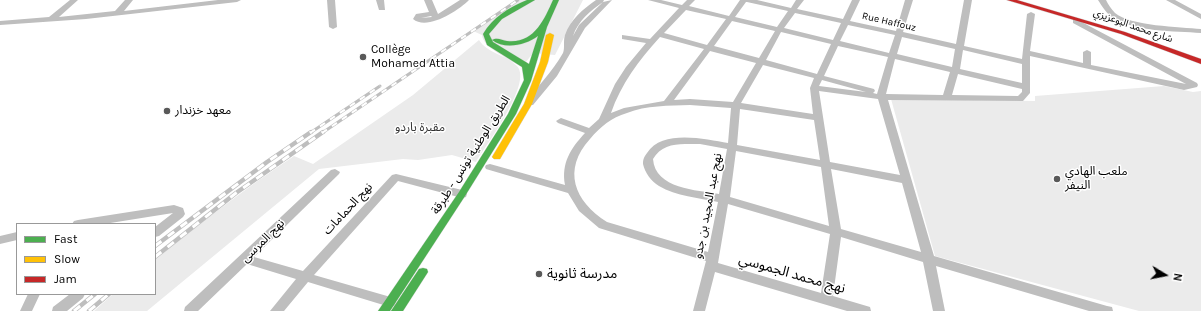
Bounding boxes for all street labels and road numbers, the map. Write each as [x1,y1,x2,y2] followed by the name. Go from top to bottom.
[1092,7,1174,45] street label: شارع محمد البوعزيزي
[861,10,917,34] street label: Rue Haffouz
[428,93,514,217] street label: الطريق الوطنية تونس - طبرقة
[691,152,725,260] street label: نهج عبد المجيد بن جدو
[320,180,376,238] street label: نهج الحمامات
[238,216,288,266] street label: نهج المرسى
[737,251,847,297] street label: نهج محمد الجموسي

